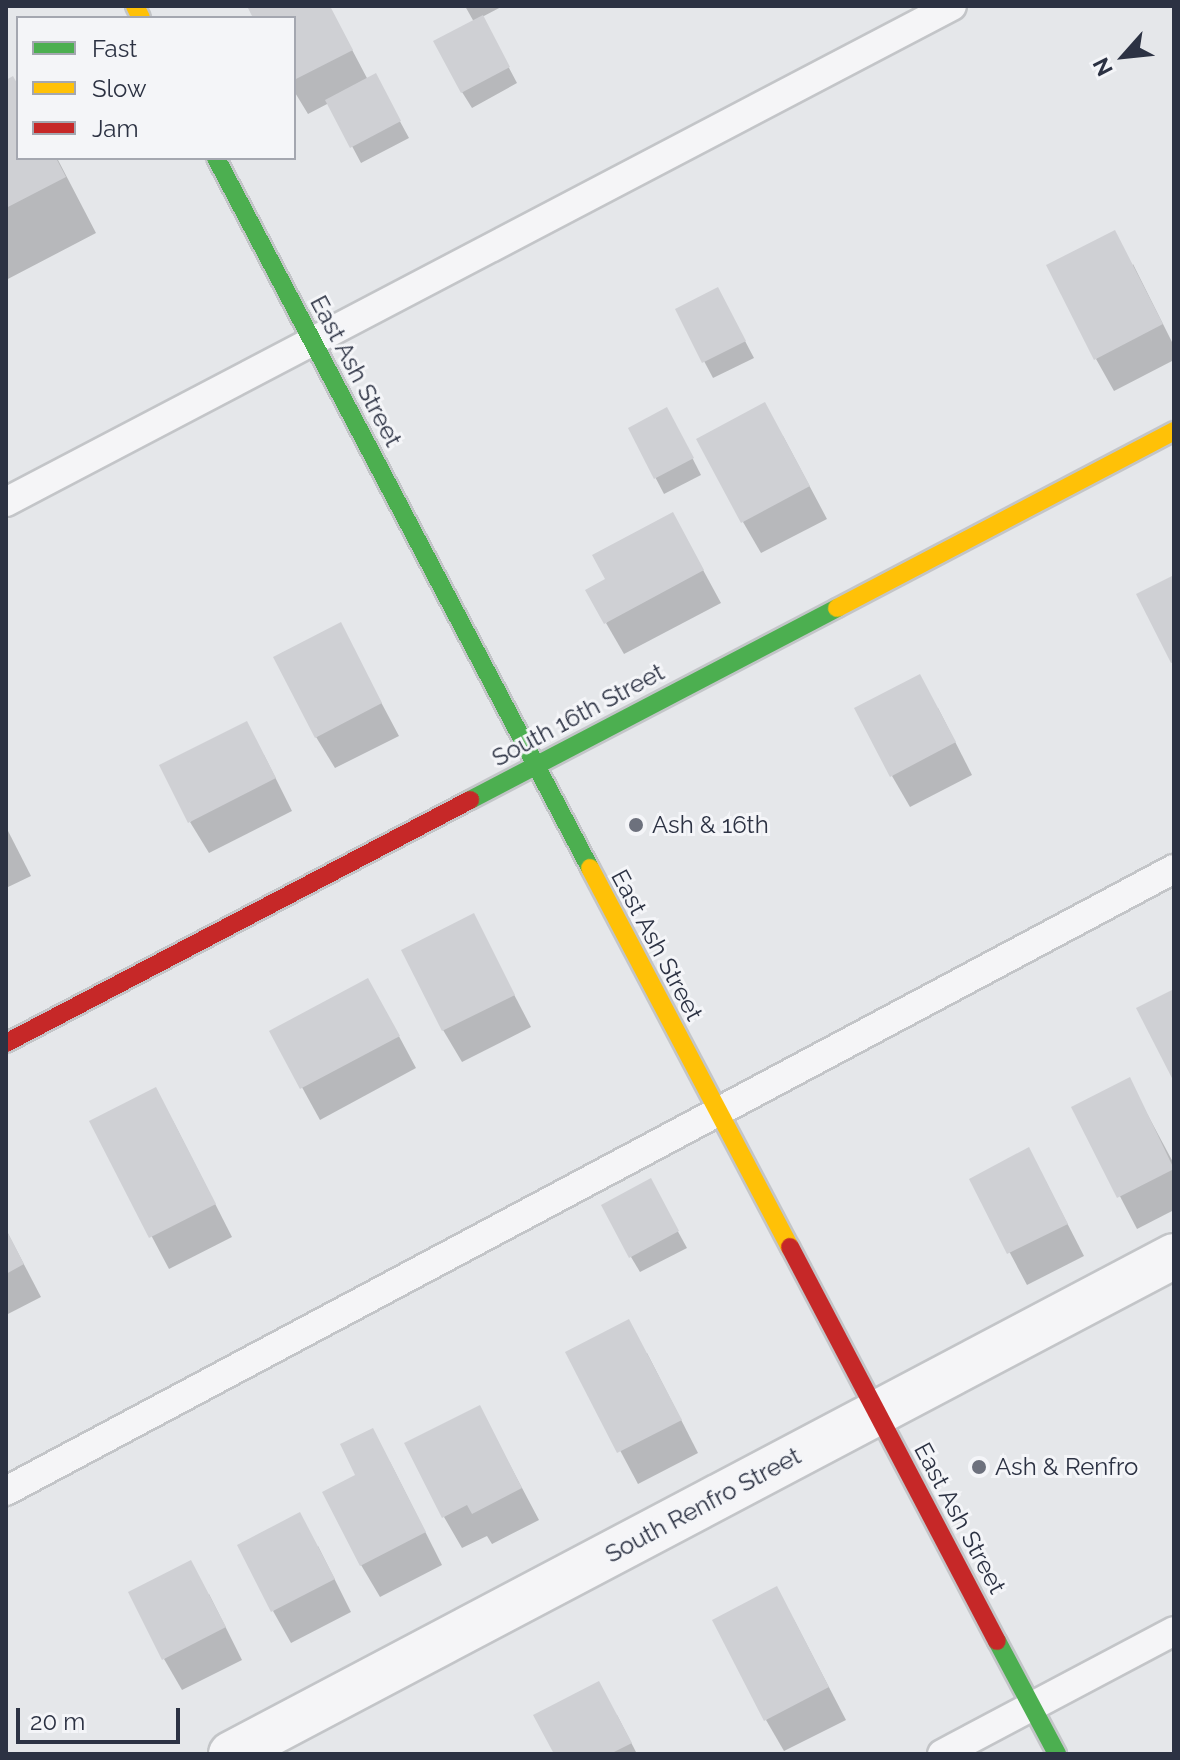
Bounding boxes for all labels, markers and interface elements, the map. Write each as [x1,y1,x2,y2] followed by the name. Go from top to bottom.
[16,16,296,160] legend
[1084,16,1164,96] north arrow
[92,34,137,63] text: Fast
[1087,54,1118,80] text: N
[92,74,146,103] text: Slow
[92,114,138,143] text: Jam
[304,290,408,452] street label: East Ash Street
[487,658,669,772] street label: South 16th Street
[652,811,769,839] place label: Ash & 16th
[627,816,645,834] marker: Ash & 16th
[605,864,709,1026] street label: East Ash Street
[908,1437,1012,1599] street label: East Ash Street
[600,1441,806,1569] street label: South Renfro Street
[995,1453,1138,1481] place label: Ash & Renfro
[970,1458,988,1476] marker: Ash & Renfro
[20,1692,184,1742] scale bar
[30,1707,85,1736] text: 20 m

